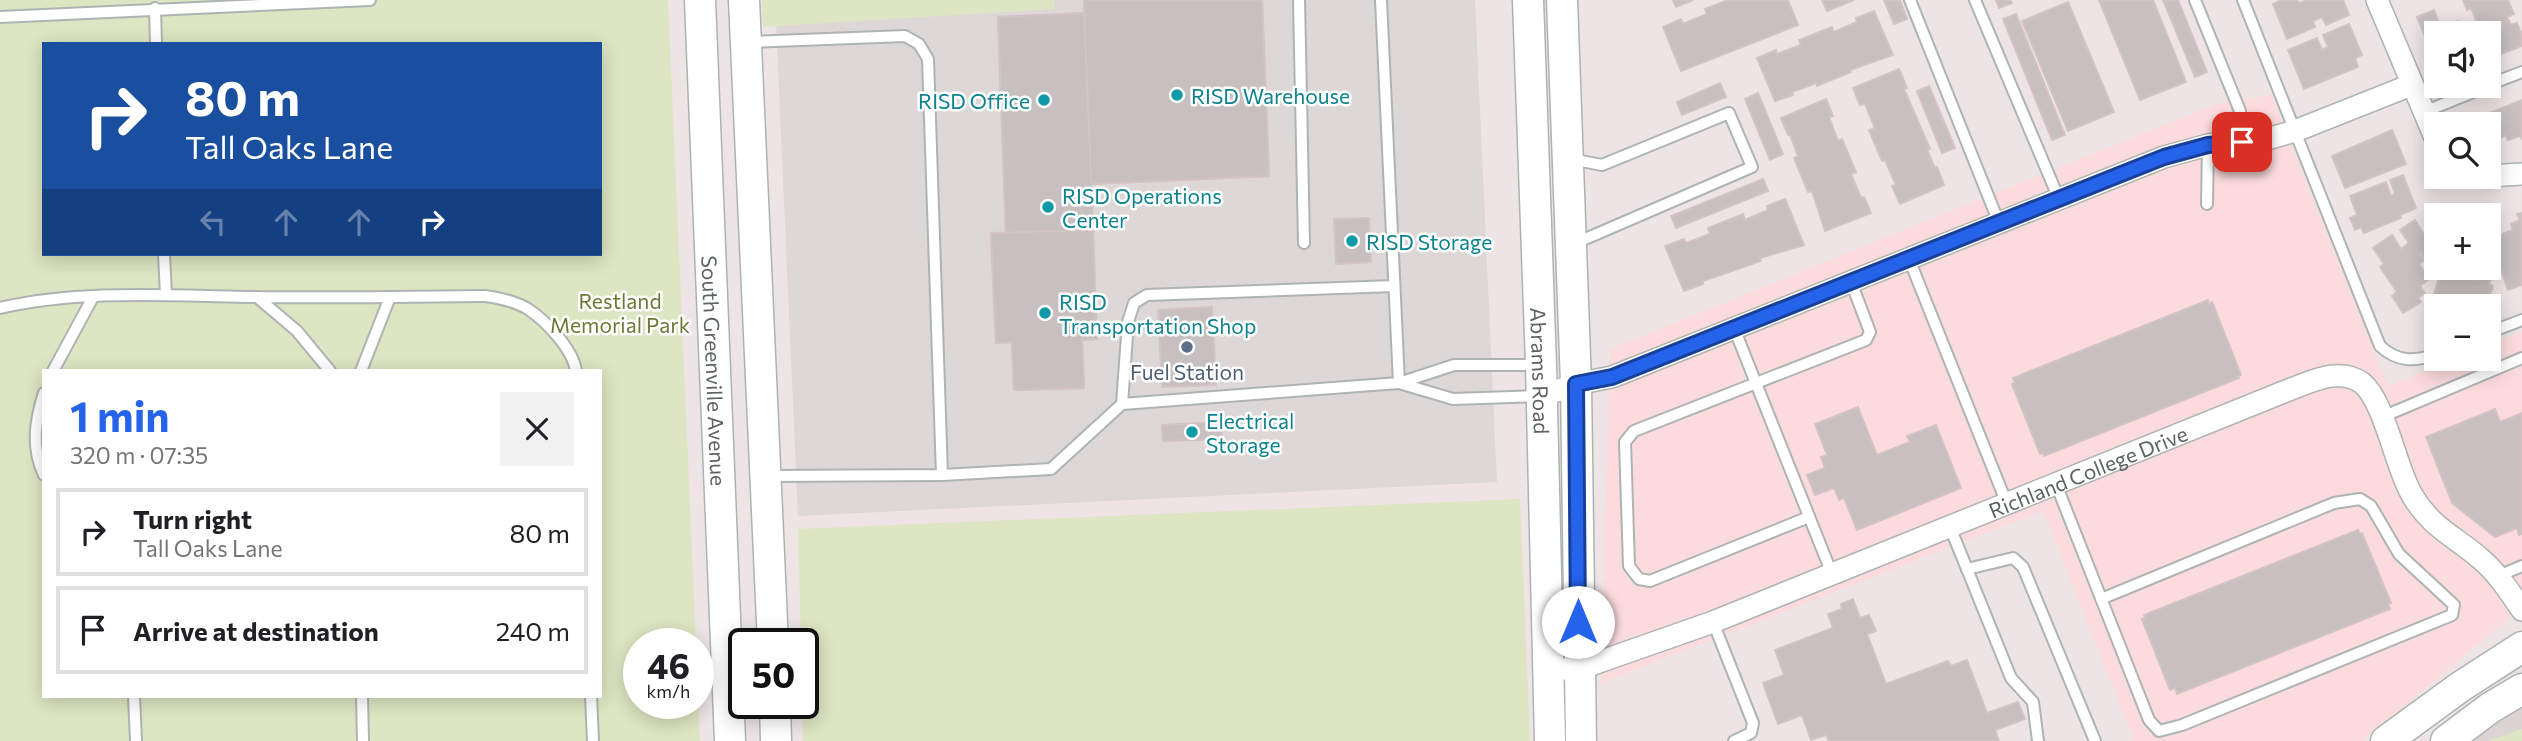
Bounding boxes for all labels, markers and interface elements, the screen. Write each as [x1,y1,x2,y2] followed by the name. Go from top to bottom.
[2424,21,2501,371] map controls
[2424,21,2501,98] button: sound
[185,66,300,126] text: 80 m
[70,70,161,161] icon: right
[1191,83,1350,108] place label: RISD Warehouse
[1169,87,1185,103] marker: RISD Warehouse
[918,88,1030,113] place label: RISD Office
[1036,92,1052,108] marker: RISD Office
[2212,112,2272,172] pin
[2424,112,2501,189] button: search
[2223,123,2261,161] icon: arrive
[185,126,393,166] text: Tall Oaks Lane
[1062,183,1222,232] place label: RISD Operations Center
[1040,199,1056,215] marker: RISD Operations Center
[194,203,232,241] icon: left
[267,203,305,241] icon: ahead
[340,203,378,241] icon: ahead
[413,203,451,241] icon: right
[2424,203,2501,280] button: +
[1366,229,1492,254] place label: RISD Storage
[1344,233,1360,249] marker: RISD Storage
[698,255,732,486] street label: South Greenville Avenue
[550,288,690,337] park label: Restland Memorial Park
[1059,289,1256,338] place label: RISD Transportation Shop
[2424,294,2501,371] button: −
[1037,305,1053,321] marker: RISD Transportation Shop
[1526,307,1555,435] street label: Abrams Road
[1179,339,1195,355] marker: Fuel Station
[1130,359,1244,384] place label: Fuel Station
[70,389,170,441] text: 1 min
[500,392,574,466] button: close
[1206,408,1294,457] place label: Electrical Storage
[1985,420,2191,522] street label: Richland College Drive
[1184,424,1200,440] marker: Electrical Storage
[70,441,208,469] text: 320 m · 07:35
[133,503,252,534] text: Turn right
[74,513,112,551] icon: right
[510,517,570,548] text: 80 m
[133,534,283,562] text: Tall Oaks Lane
[1541,585,1615,659] position arrow
[74,611,112,649] icon: arrive
[133,615,379,646] text: Arrive at destination
[496,615,570,646] text: 240 m
[728,628,819,719] speed limit sign: 50
[647,643,690,686] text: 46
[647,680,690,702] text: km/h

